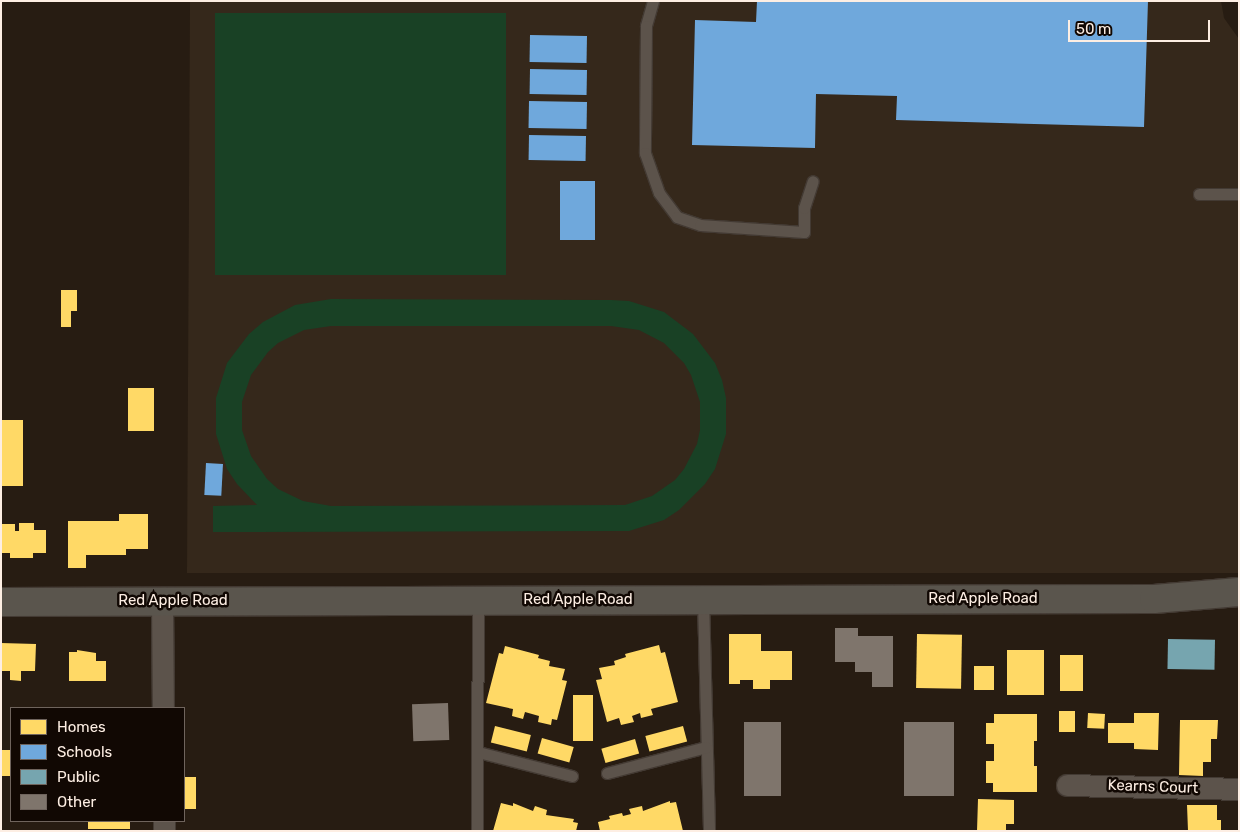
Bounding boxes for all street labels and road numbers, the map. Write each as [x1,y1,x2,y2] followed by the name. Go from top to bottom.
[928,590,1038,608] street label: Red Apple Road
[523,591,633,609] street label: Red Apple Road
[118,592,228,610] street label: Red Apple Road
[1107,776,1199,798] street label: Kearns Court

